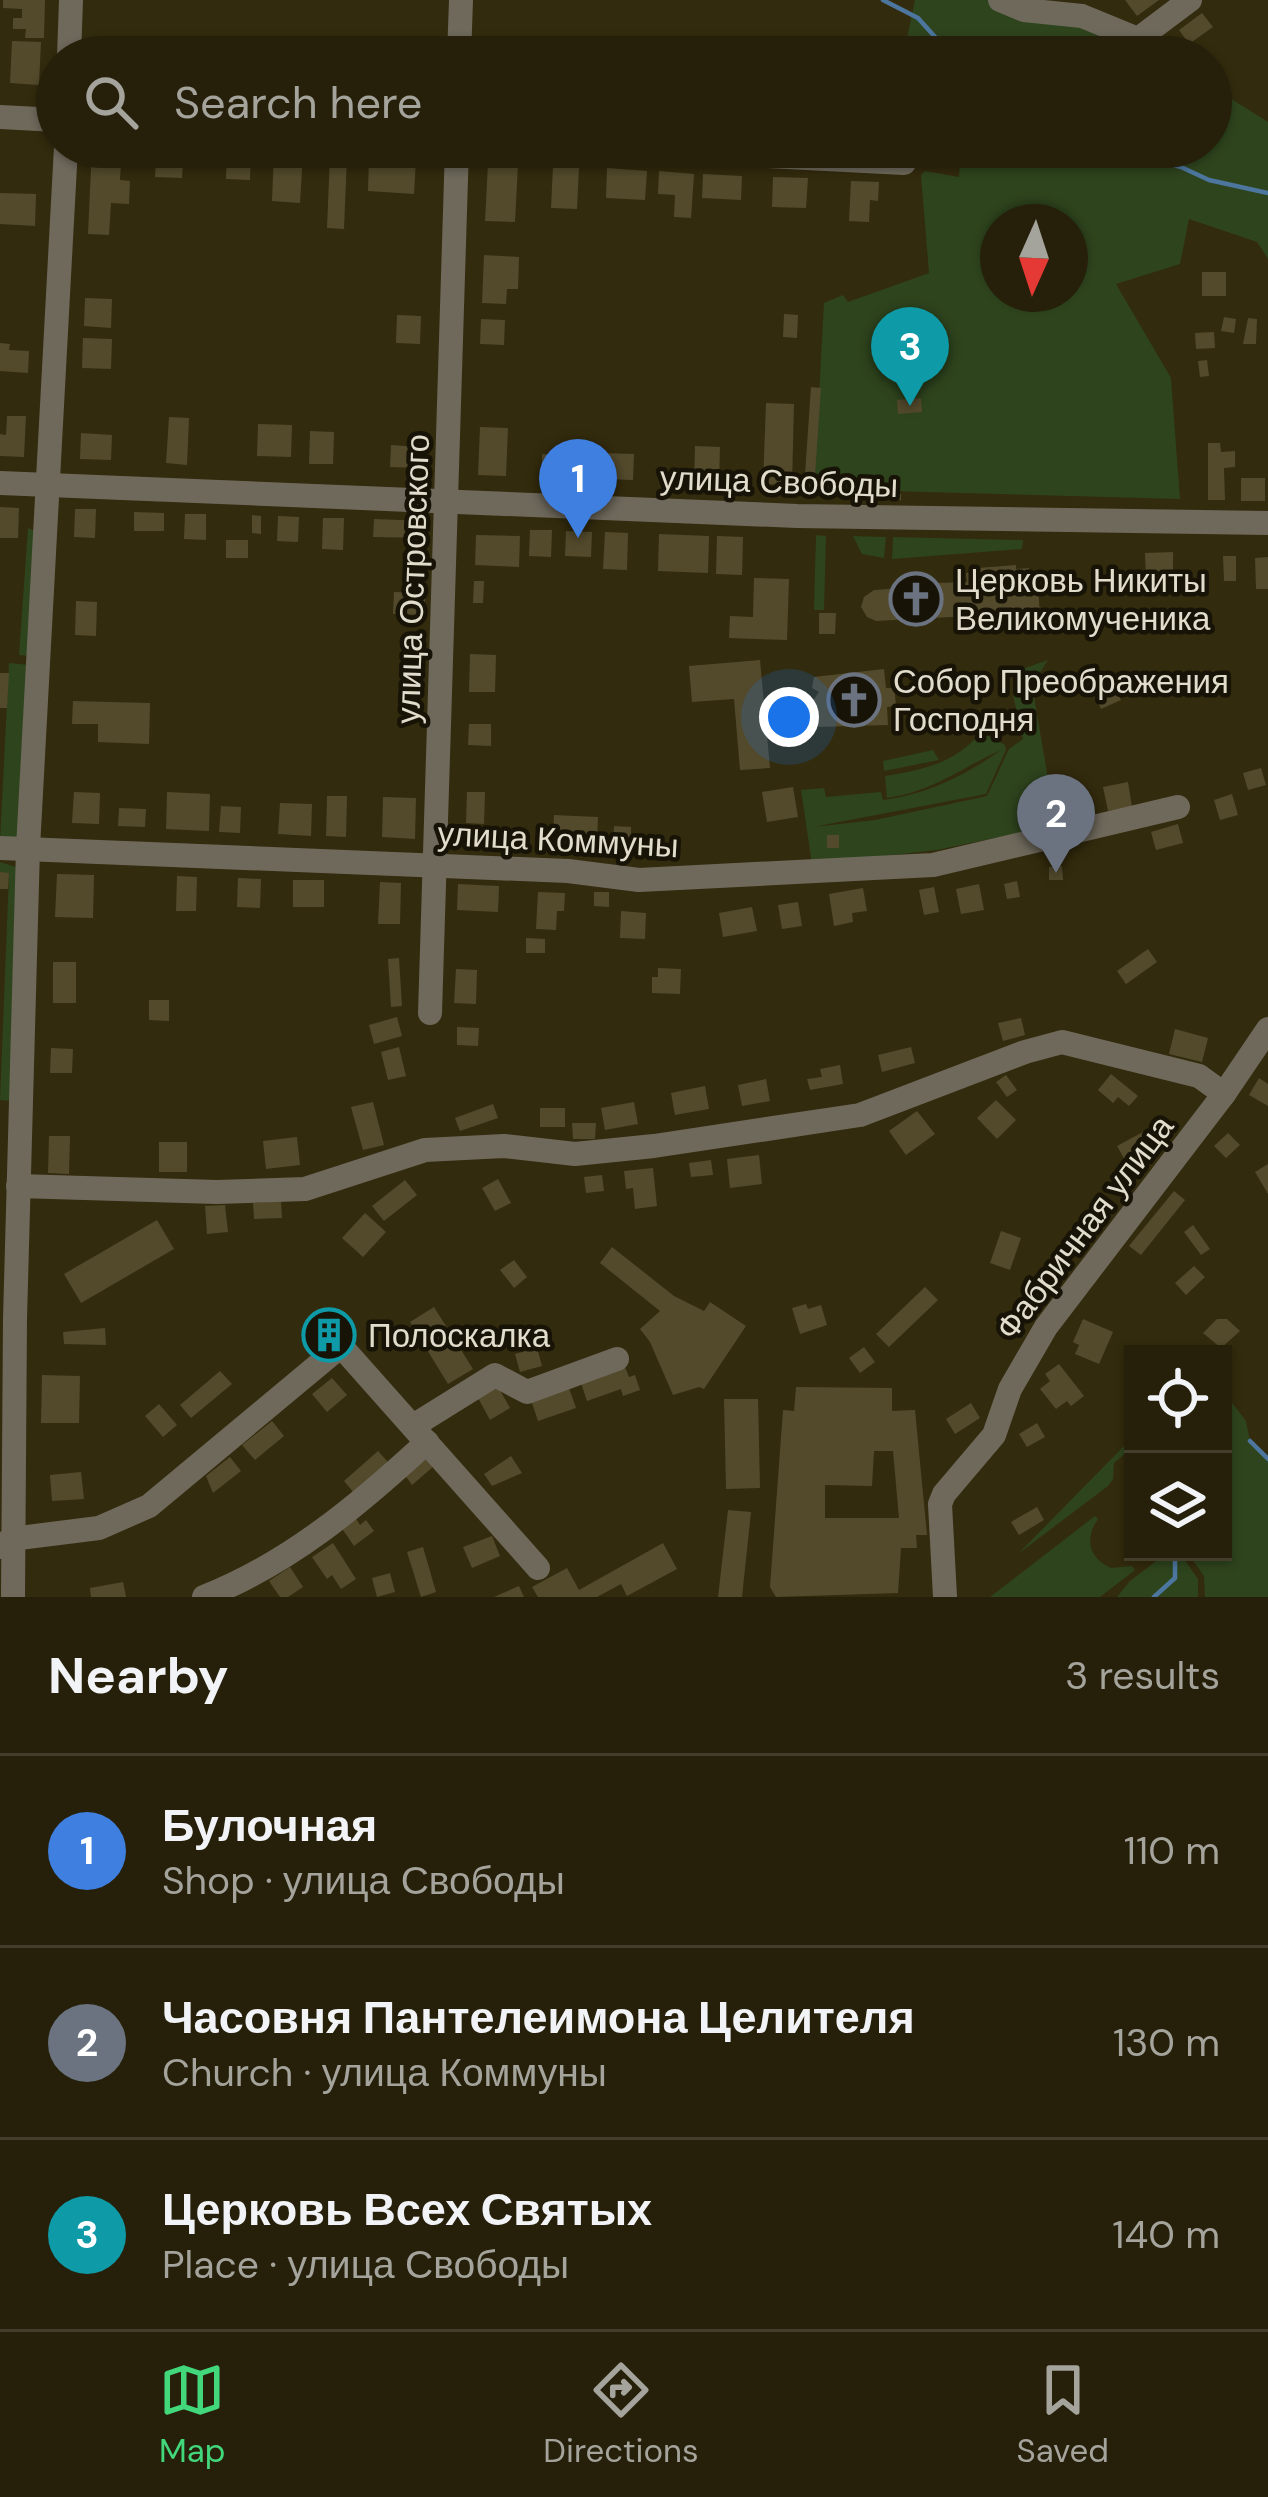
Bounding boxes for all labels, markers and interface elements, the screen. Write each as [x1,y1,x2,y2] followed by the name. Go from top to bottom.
[36,36,1232,168] search box
[78,69,144,135] icon: search
[174,73,422,132] text: Search here
[980,204,1088,312] north arrow
[871,307,949,406] pin: 3
[386,433,439,725] street label: улица Островского
[539,439,617,538] pin: 1
[659,456,899,507] street label: улица Свободы
[955,559,1211,640] place label: Церковь Никиты Великомученика
[888,571,944,627] church icon: Церковь Никиты Великомученика
[893,660,1229,741] place label: Собор Преображения Господня
[826,672,882,728] church icon: Собор Преображения Господня
[759,687,819,747] your location
[1017,774,1095,873] pin: 2
[436,812,680,867] street label: улица Коммуны
[986,1106,1183,1348] street label: Фабричная улица
[301,1307,357,1363] building icon: Полоскалка
[368,1314,551,1357] place label: Полоскалка
[1124,1345,1232,1561] map controls
[1124,1345,1232,1453] button: locate
[1124,1453,1232,1561] button: layers
[48,1642,229,1709] text: Nearby
[1065,1650,1220,1701] text: 3 results
[162,1796,377,1855] text: Булочная
[80,1825,94,1876] text: 1
[1124,1825,1220,1876] text: 110 m
[162,1855,565,1906] text: Shop · улица Свободы
[162,1988,915,2047] text: Часовня Пантелеимона Целителя
[76,2017,98,2068] text: 2
[1113,2017,1220,2068] text: 130 m
[162,2047,607,2098] text: Church · улица Коммуны
[162,2180,652,2239] text: Церковь Всех Святых
[75,2209,99,2260] text: 3
[1112,2209,1220,2260] text: 140 m
[162,2239,569,2290] text: Place · улица Свободы
[159,2357,225,2472] tab: Map
[543,2357,699,2472] tab: Directions
[1017,2357,1109,2472] tab: Saved

